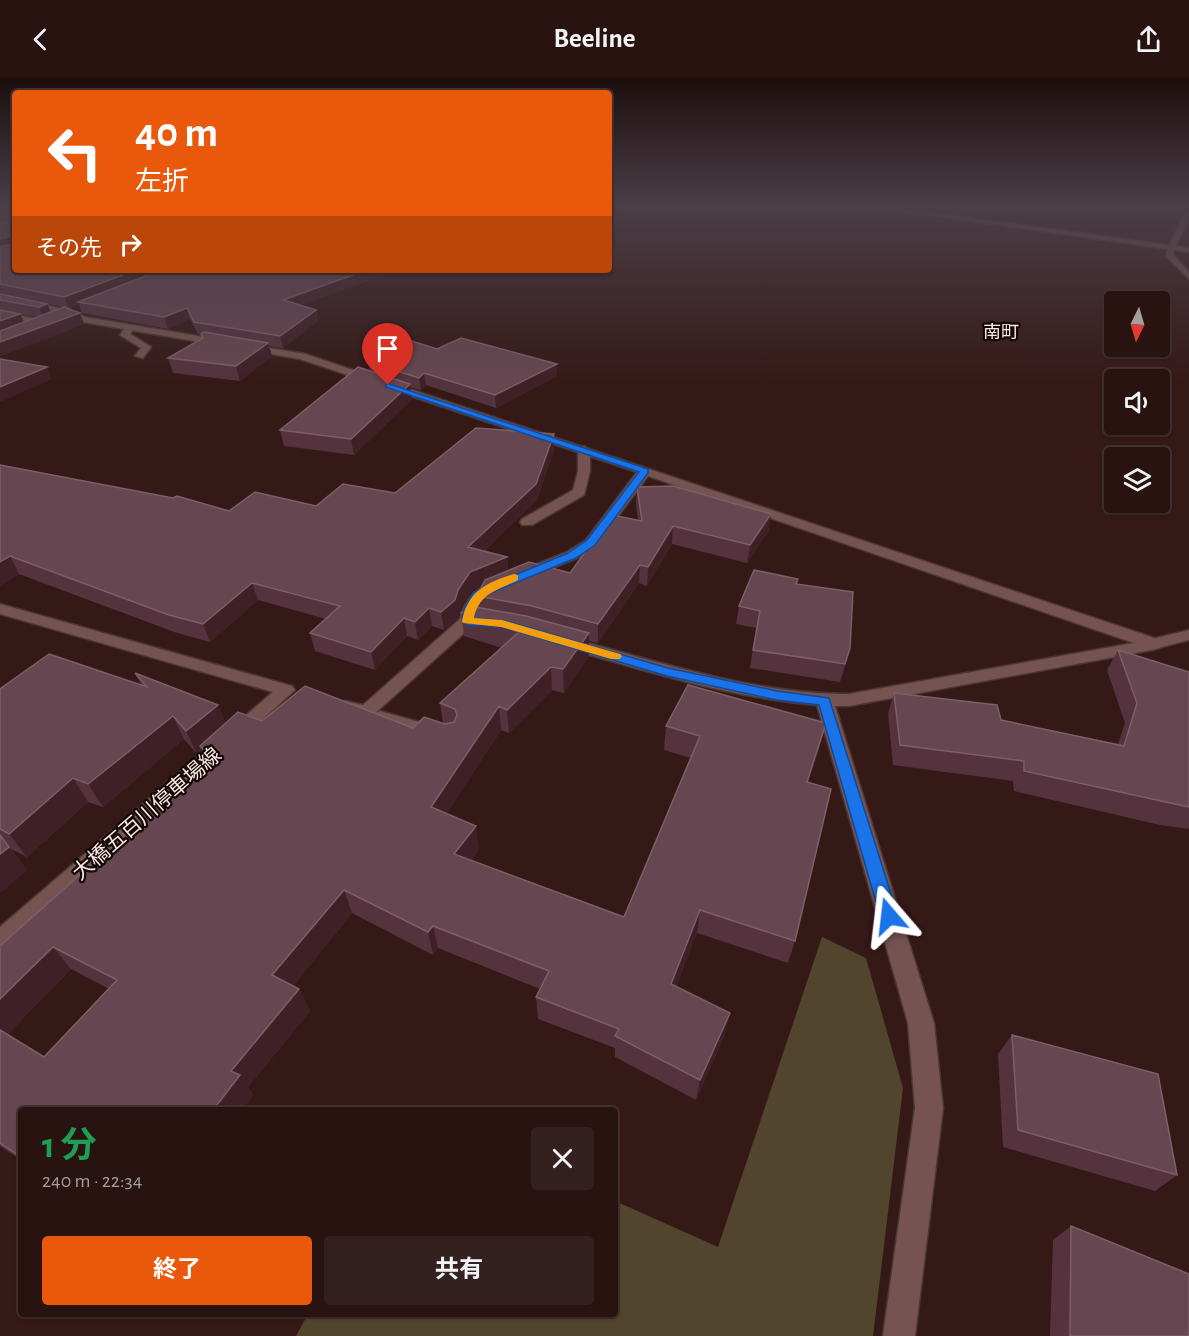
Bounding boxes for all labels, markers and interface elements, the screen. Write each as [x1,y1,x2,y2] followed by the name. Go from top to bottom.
[24,23,57,56] icon: back
[1132,23,1165,56] icon: share
[553,25,636,52] text: Beeline
[135,112,218,154] text: 40 m
[36,114,114,192] icon: left
[135,168,189,195] text: 左折
[114,228,147,261] icon: right
[36,237,102,259] text: その先
[1104,291,1170,357] north arrow
[1104,291,1170,513] map controls
[362,323,413,385] pin
[983,323,1019,342] district label: 南町
[371,332,404,365] icon: arrive
[1104,369,1170,435] button: sound
[1104,447,1170,513] button: layers
[68,743,225,884] street label: 大橋五百川停車場線
[857,884,921,948] position arrow
[531,1127,594,1190] button: close
[42,1128,96,1164] text: 1 分
[42,1171,142,1191] text: 240 m · 22:34
[42,1236,312,1305] button: 終了
[324,1236,594,1305] button: 共有

